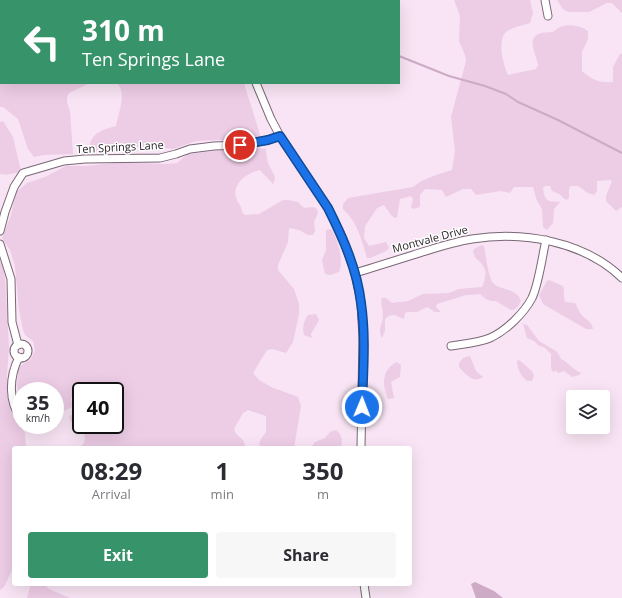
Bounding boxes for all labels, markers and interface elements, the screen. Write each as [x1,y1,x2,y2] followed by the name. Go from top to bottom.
[82,11,165,49] text: 310 m
[16,16,68,68] icon: left
[82,47,225,71] text: Ten Springs Lane
[223,128,257,162] pin
[229,134,251,156] icon: arrive
[76,137,164,156] street label: Ten Springs Lane
[390,221,469,256] street label: Montvale Drive
[72,382,124,434] speed limit sign: 40
[341,386,383,428] position arrow
[27,389,49,416] text: 35
[566,390,610,434] map controls
[566,390,610,434] button: layers
[26,411,50,425] text: km/h
[80,454,142,487] text: 08:29
[215,454,229,487] text: 1
[302,454,344,487] text: 350
[92,485,131,503] text: Arrival
[211,485,234,503] text: min
[317,485,329,503] text: m
[28,532,208,578] button: Exit
[216,532,396,578] button: Share

